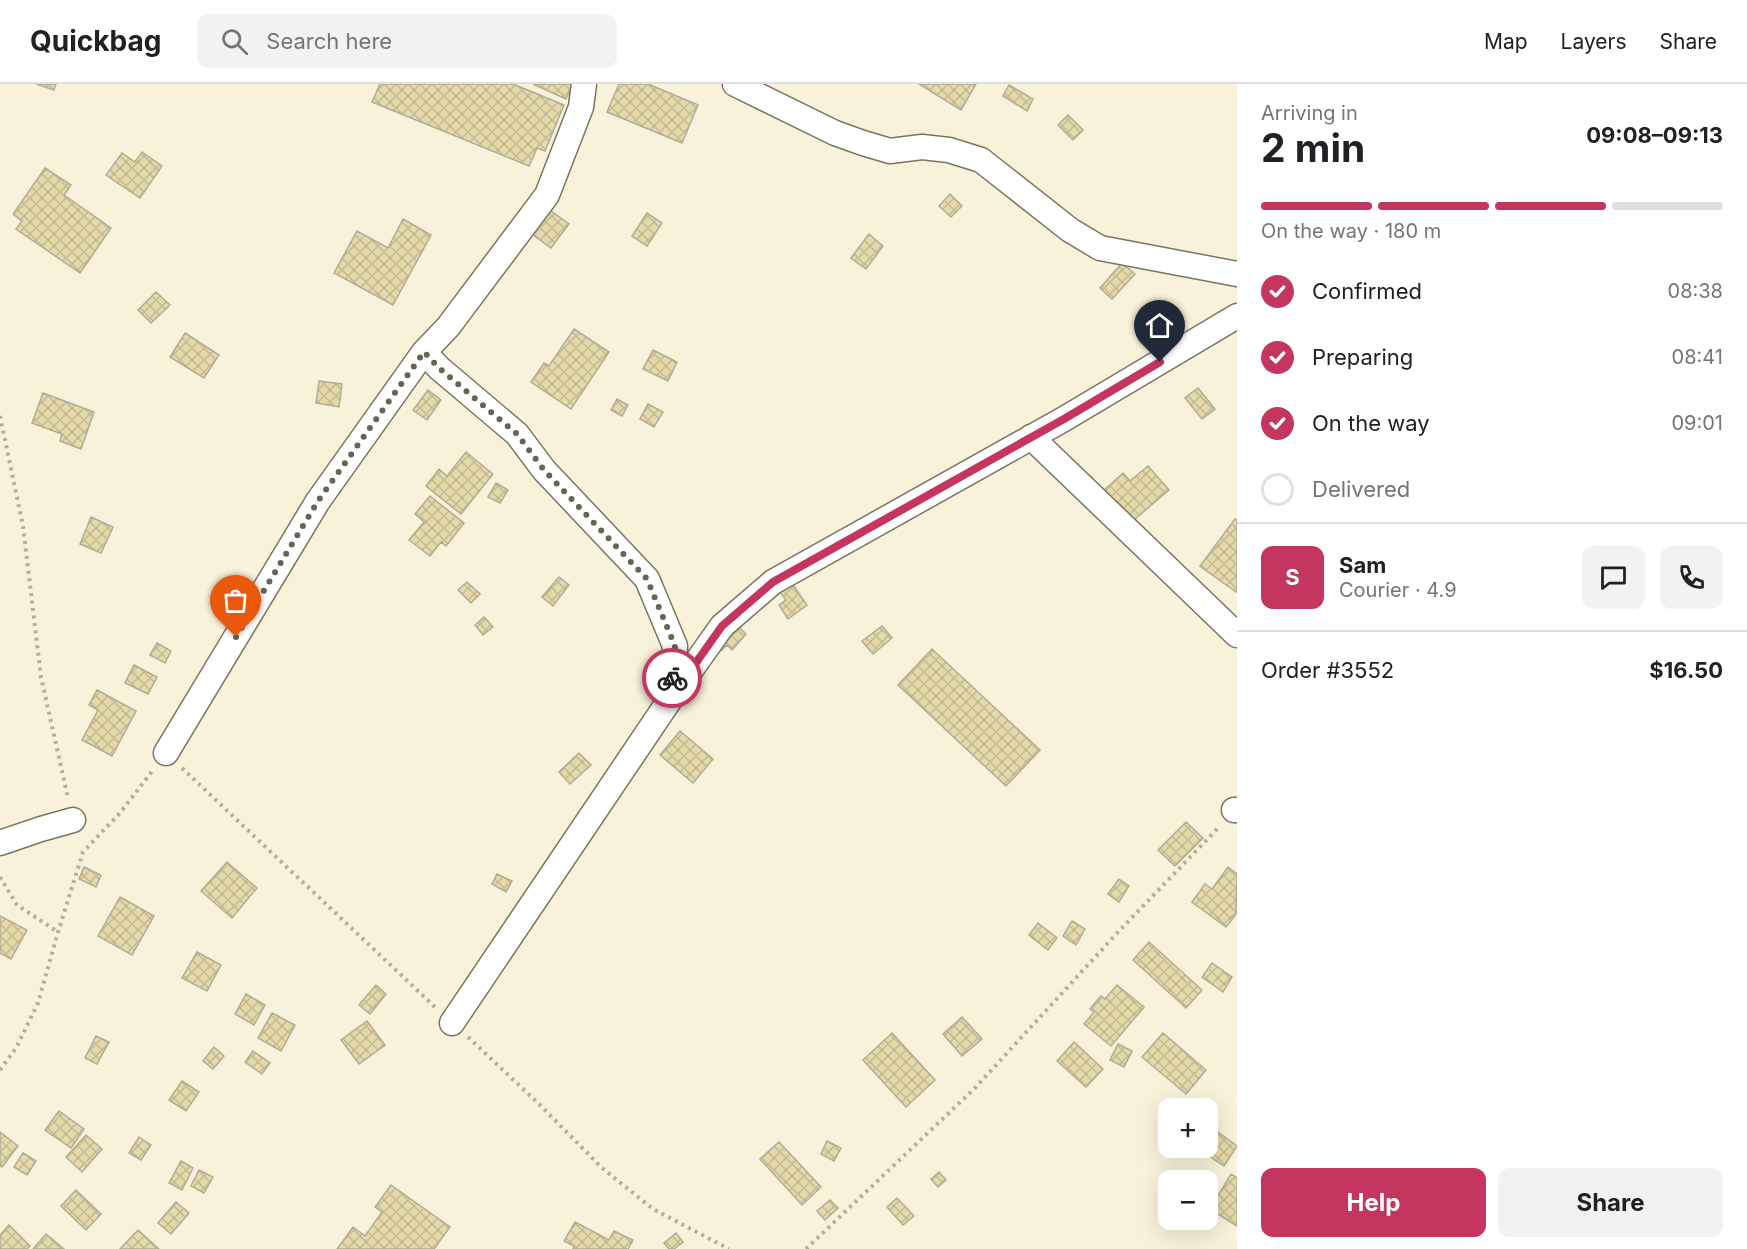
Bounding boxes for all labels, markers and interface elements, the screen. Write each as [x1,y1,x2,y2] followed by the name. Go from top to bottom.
[197,14,617,68] search box
[30,24,161,58] text: Quickbag
[218,25,251,58] icon: search
[266,28,392,54] text: Search here
[1484,29,1528,54] text: Map
[1561,29,1627,54] text: Layers
[1660,29,1717,54] text: Share
[1261,101,1358,125] text: Arriving in
[1586,122,1723,148] text: 09:08–09:13
[1261,124,1365,171] text: 2 min
[1261,219,1441,243] text: On the way · 180 m
[1261,275,1294,308] icon: check
[1312,278,1422,304] text: Confirmed
[1668,279,1723,303] text: 08:38
[1134,300,1185,362] pin
[1143,309,1176,342] icon: home
[1261,341,1294,374] icon: check
[1312,344,1413,370] text: Preparing
[1672,345,1723,369] text: 08:41
[1261,407,1294,440] icon: check
[1312,410,1430,436] text: On the way
[1671,411,1723,435] text: 09:01
[1312,476,1410,502] text: Delivered
[1582,546,1645,609] button: chat
[1660,546,1723,609] button: phone
[1339,552,1386,578] text: Sam
[1285,564,1300,590] text: S
[210,575,261,637] pin
[1339,578,1457,602] text: Courier · 4.9
[219,584,252,617] icon: bag
[642,648,702,708] courier
[1261,657,1394,683] text: Order #3552
[1649,657,1723,683] text: $16.50
[656,662,689,695] icon: bike
[1158,1098,1218,1230] map controls
[1158,1098,1218,1158] button: +
[1261,1168,1486,1237] button: Help
[1498,1168,1723,1237] button: Share
[1158,1170,1218,1230] button: −

